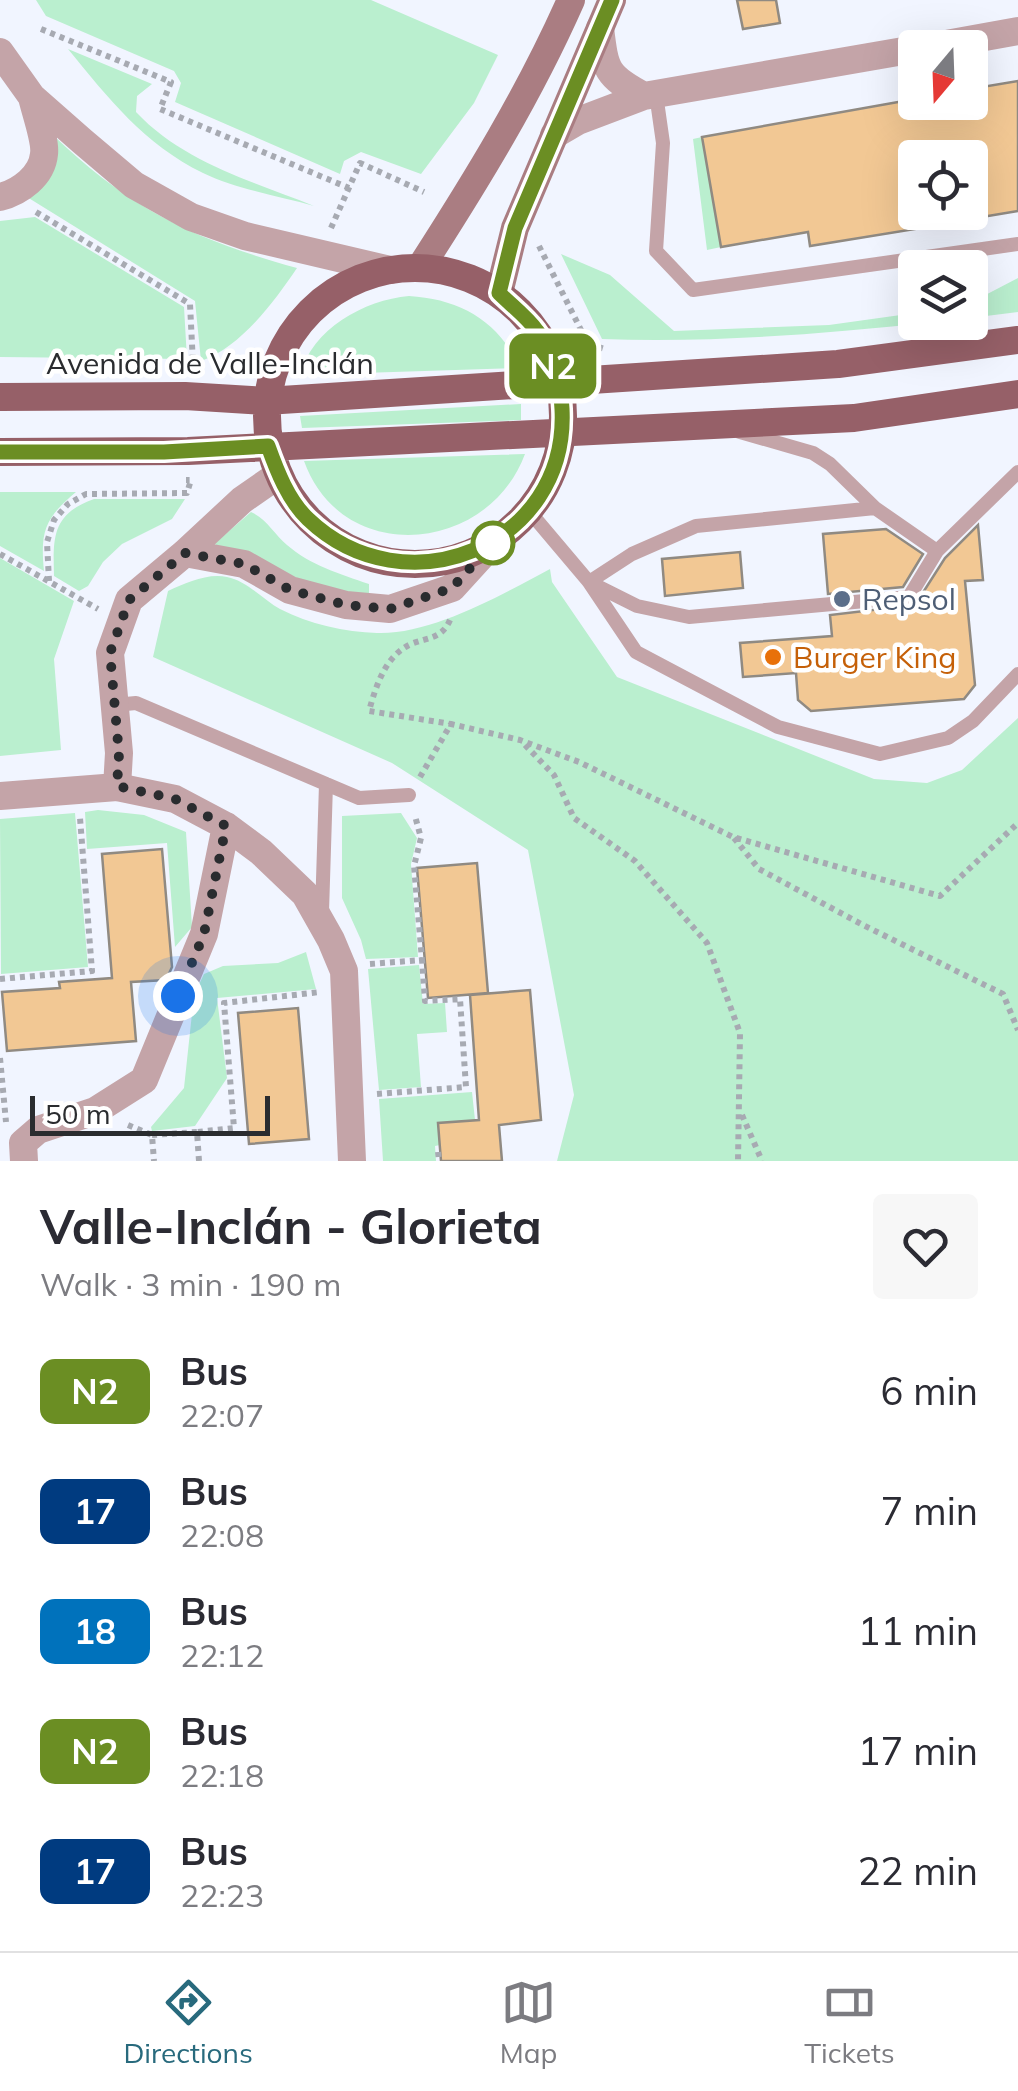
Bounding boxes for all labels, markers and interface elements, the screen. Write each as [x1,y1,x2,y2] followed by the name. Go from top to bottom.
[898,30,988,120] north arrow
[898,30,988,340] map controls
[898,140,988,230] button: locate
[898,250,988,340] button: layers
[508,334,598,398] line badge: N2
[46,344,374,382] street label: Avenida de Valle-Inclán
[529,344,577,388] text: N2
[472,522,514,564] unlabelled marker
[862,580,956,618] place label: Repsol
[831,588,853,610] marker: Repsol
[793,638,956,676] place label: Burger King
[762,646,784,668] marker: Burger King
[153,971,203,1021] your location
[30,1091,270,1136] scale bar
[45,1096,111,1131] text: 50 m
[873,1194,978,1299] button: heart
[40,1196,542,1256] text: Valle-Inclán - Glorieta
[40,1264,341,1304] text: Walk · 3 min · 190 m
[180,1347,248,1395] text: Bus
[881,1367,978,1415] text: 6 min
[71,1369,119,1413] text: N2
[180,1395,264,1435] text: 22:07
[180,1467,248,1515] text: Bus
[881,1487,978,1535] text: 7 min
[74,1489,116,1533] text: 17
[180,1515,264,1555] text: 22:08
[180,1587,248,1635] text: Bus
[858,1607,978,1655] text: 11 min
[74,1609,116,1653] text: 18
[180,1635,264,1675] text: 22:12
[180,1707,248,1755] text: Bus
[858,1727,978,1775] text: 17 min
[71,1729,119,1773] text: N2
[180,1755,264,1795] text: 22:18
[180,1827,248,1875] text: Bus
[858,1847,978,1895] text: 22 min
[74,1849,116,1893] text: 17
[180,1875,264,1915] text: 22:23
[123,1975,253,2070] tab: Directions
[500,1975,557,2070] tab: Map
[804,1975,895,2070] tab: Tickets

